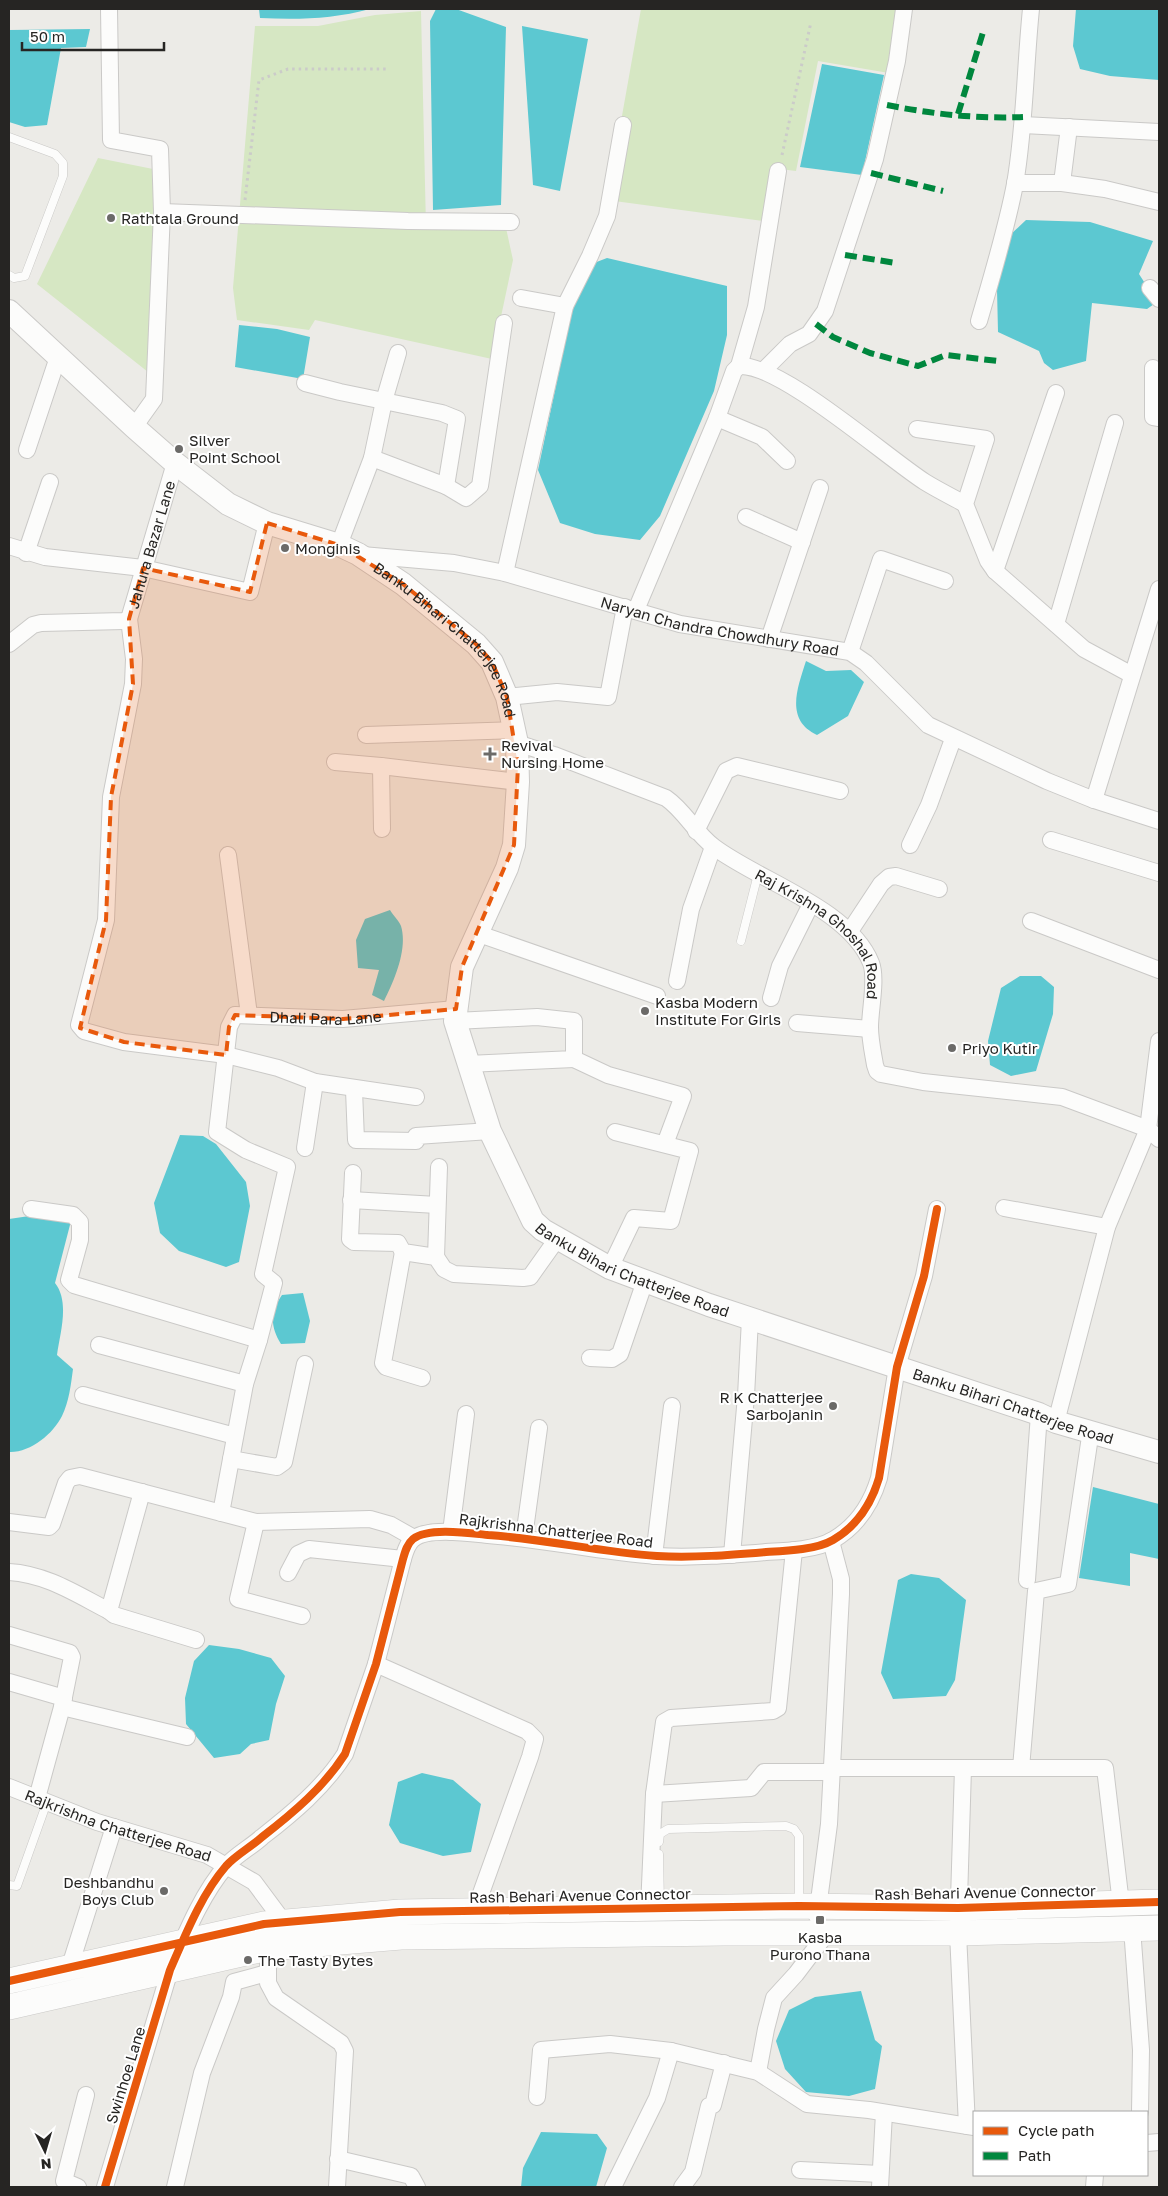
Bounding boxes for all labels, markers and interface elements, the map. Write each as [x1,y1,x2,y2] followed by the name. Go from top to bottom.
[22,20,165,52] scale bar
[30,27,65,45] text: 50 m
[121,209,239,227] place label: Rathtala Ground
[105,212,117,224] marker: Rathtala Ground
[189,431,281,466] place label: Silver Point School
[173,443,185,455] marker: Silver Point School
[124,478,178,611] street label: Jahura Bazar Lane
[295,539,361,557] place label: Monginis
[279,542,291,554] marker: Monginis
[370,558,520,719] street label: Banku Bihari Chatterjee Road
[599,592,840,659] street label: Naryan Chandra Chowdhury Road
[501,736,604,771] place label: Revival Nursing Home
[483,747,497,761] marker: Revival Nursing Home
[752,865,883,1000] street label: Raj Krishna Ghoshal Road
[655,993,781,1028] place label: Kasba Modern Institute For Girls
[639,1005,651,1017] marker: Kasba Modern Institute For Girls
[269,1007,382,1028] street label: Dhali Para Lane
[962,1039,1038,1057] place label: Priyo Kutir
[946,1042,958,1054] marker: Priyo Kutir
[532,1219,732,1320] street label: Banku Bihari Chatterjee Road
[911,1364,1116,1447] street label: Banku Bihari Chatterjee Road
[719,1388,823,1423] place label: R K Chatterjee Sarbojanin
[827,1400,839,1412] marker: R K Chatterjee Sarbojanin
[458,1509,654,1551] street label: Rajkrishna Chatterjee Road
[22,1785,214,1865] street label: Rajkrishna Chatterjee Road
[63,1873,154,1908] place label: Deshbandhu Boys Club
[874,1881,1096,1903] street label: Rash Behari Avenue Connector
[469,1884,691,1906] street label: Rash Behari Avenue Connector
[158,1885,170,1897] marker: Deshbandhu Boys Club
[814,1914,826,1926] marker: Kasba Purono Thana
[770,1928,870,1963] place label: Kasba Purono Thana
[258,1951,373,1969] place label: The Tasty Bytes
[242,1954,254,1966] marker: The Tasty Bytes
[102,2024,148,2126] street label: Swinhoe Lane
[973,2111,1148,2176] legend
[1018,2121,1094,2139] text: Cycle path
[20,2126,70,2176] north arrow
[1018,2146,1051,2164] text: Path
[40,2156,52,2173] text: N

